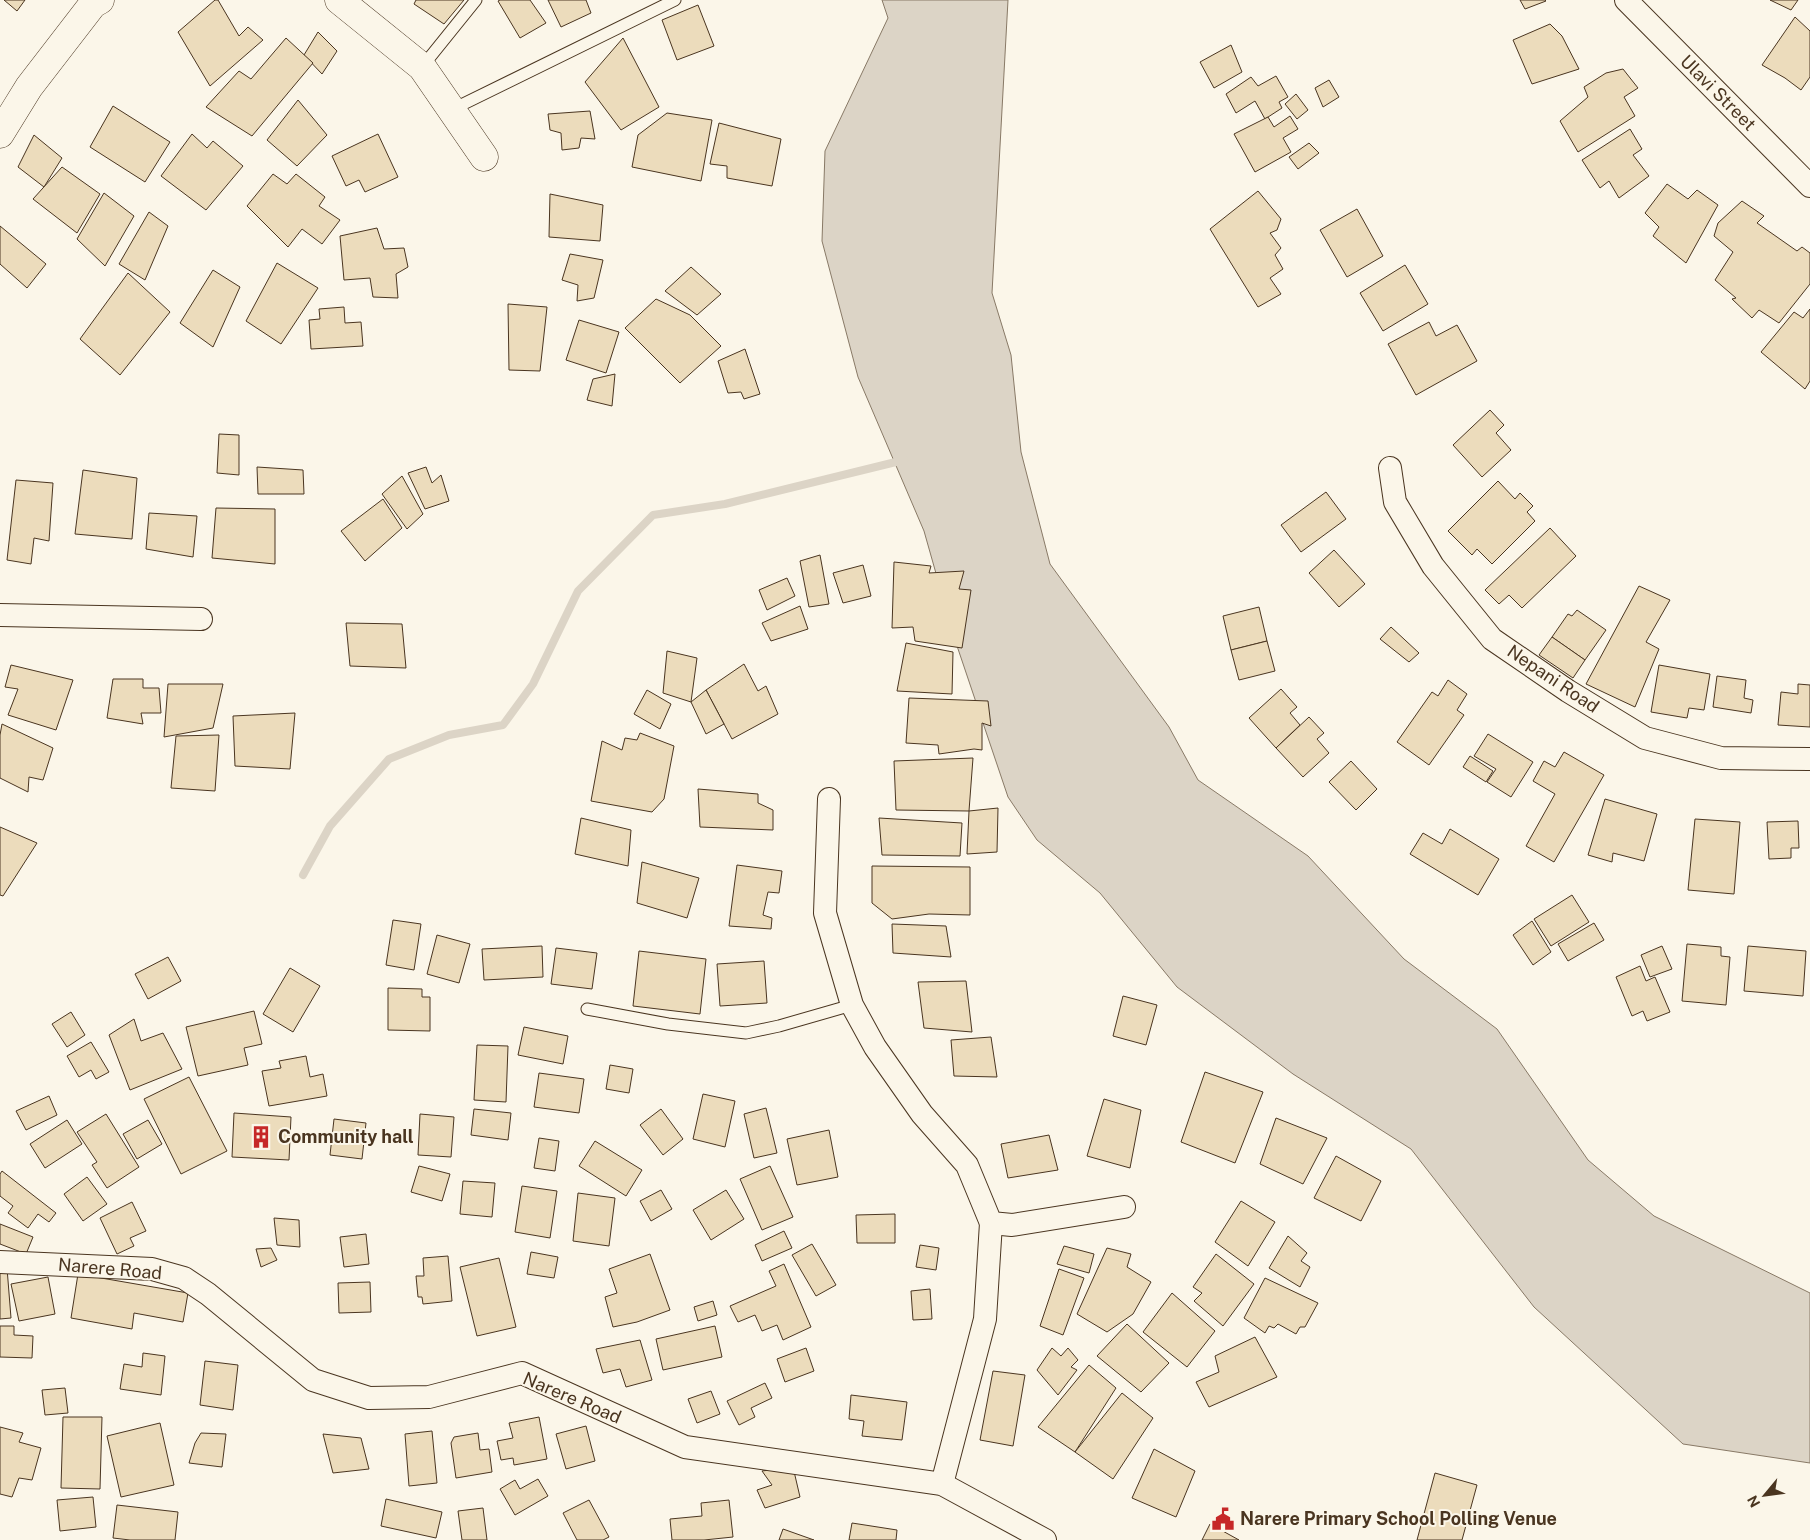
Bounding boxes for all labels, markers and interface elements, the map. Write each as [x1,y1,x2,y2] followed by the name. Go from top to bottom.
[1676,51,1760,135] street label: Ulavi Street
[1503,640,1603,717] street label: Nepani Road
[248,1124,274,1150] building icon: Community hall
[278,1126,414,1147] place label: Community hall
[57,1253,163,1284] street label: Narere Road
[520,1367,624,1428] street label: Narere Road
[1740,1470,1790,1520] north arrow
[1744,1493,1763,1510] text: N
[1210,1506,1236,1532] public building icon: Narere Primary School Polling Venue
[1240,1508,1557,1529] place label: Narere Primary School Polling Venue

